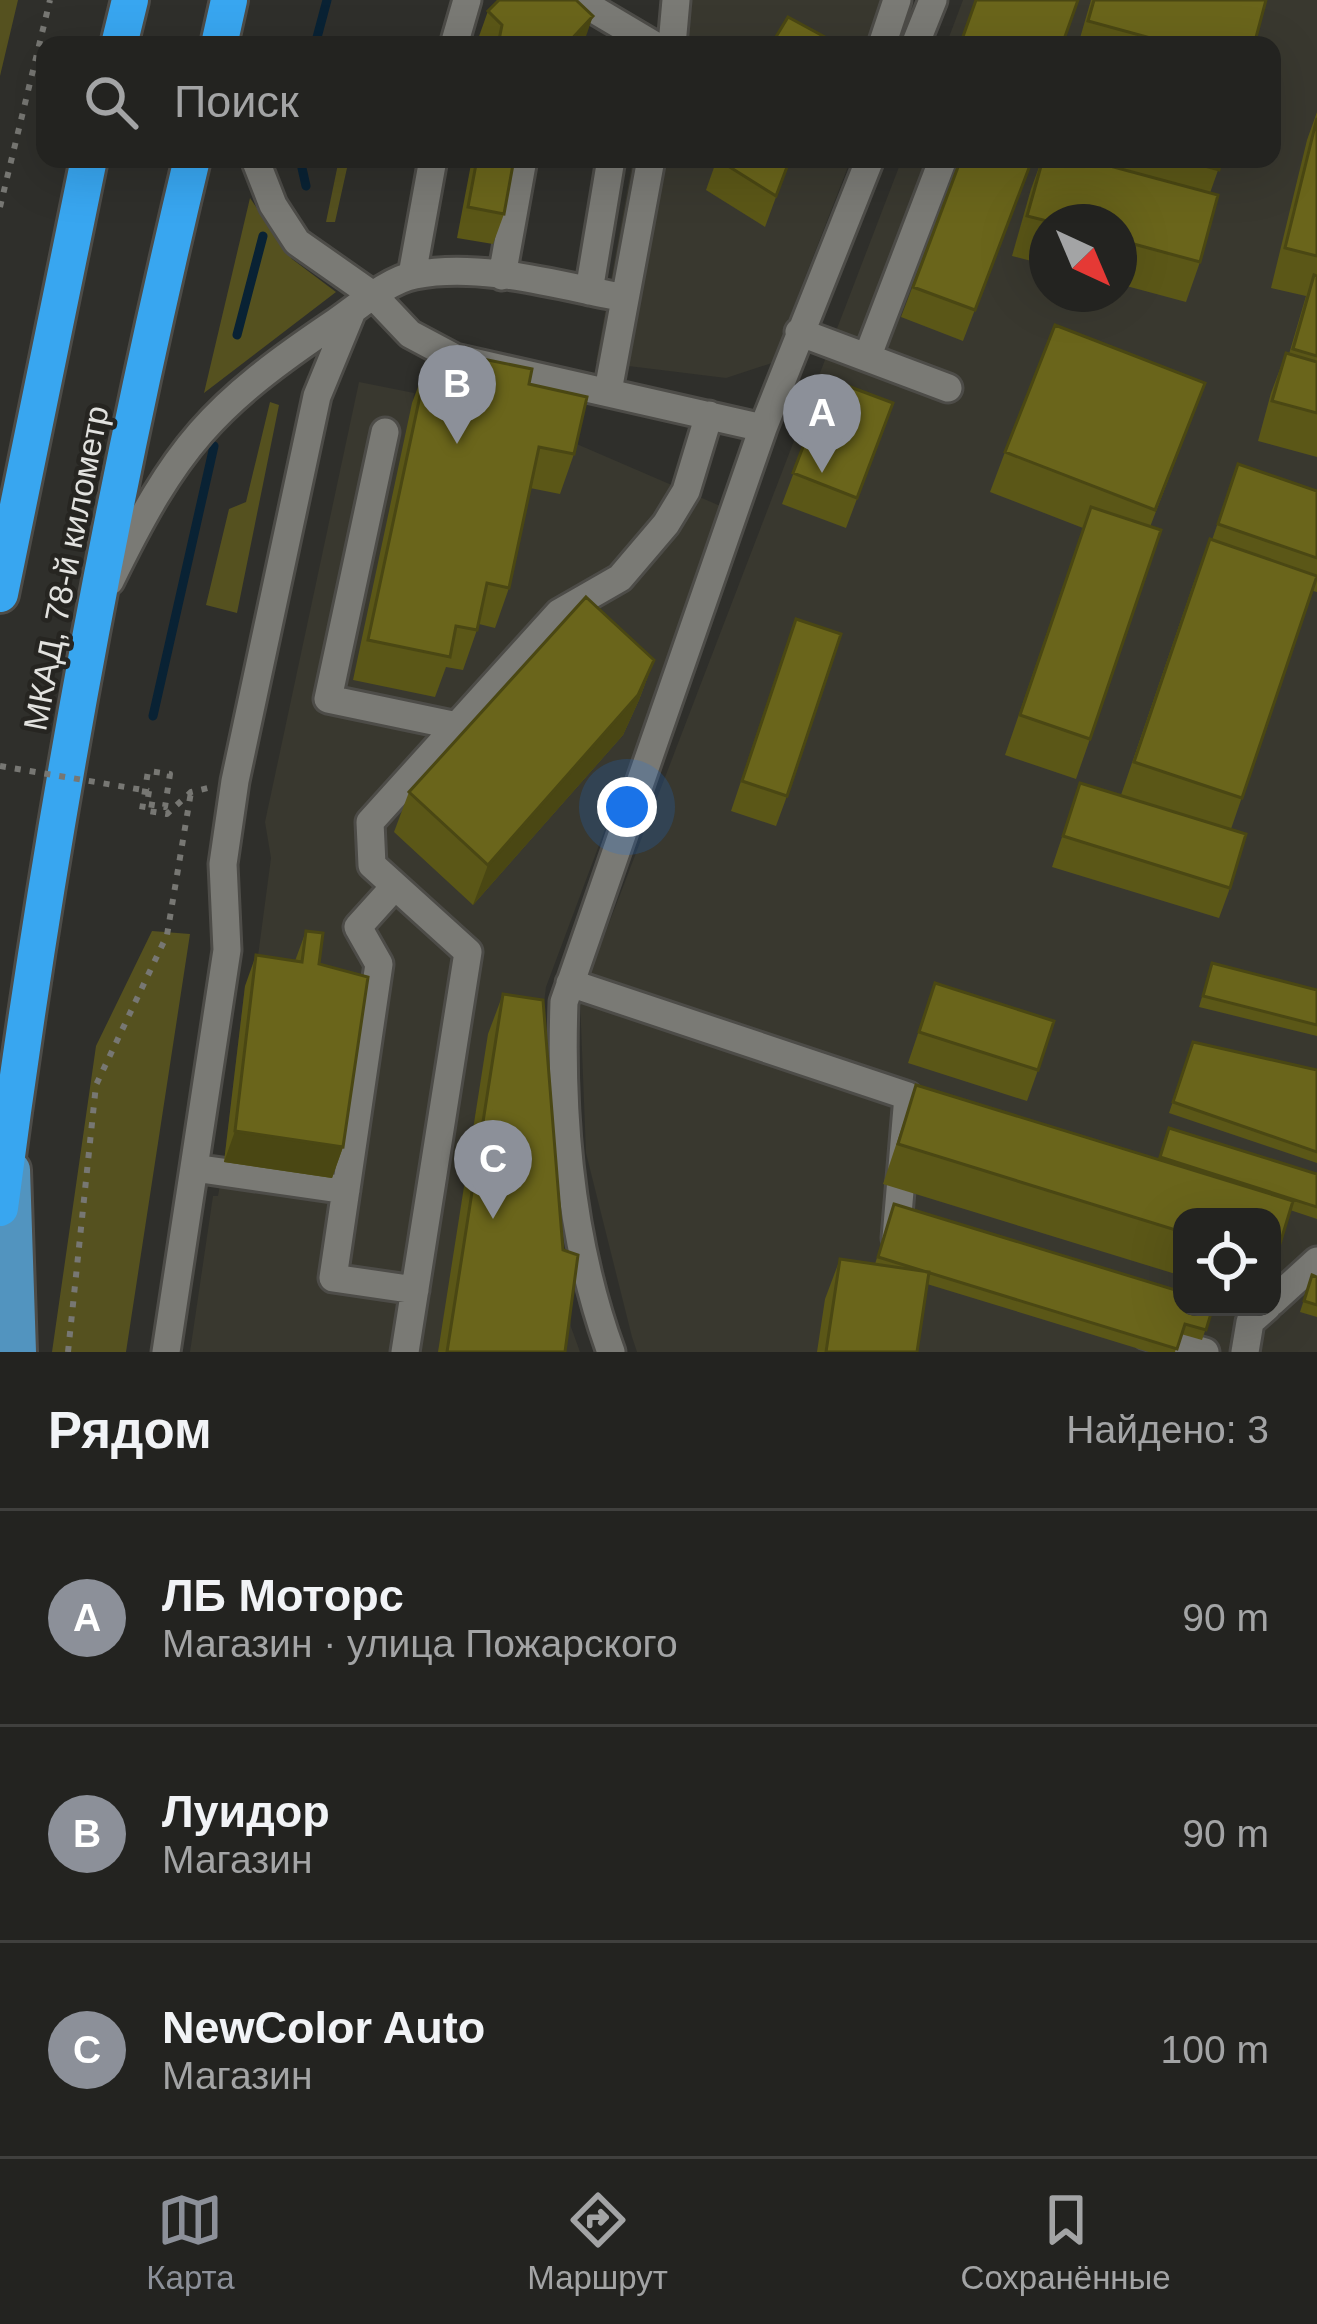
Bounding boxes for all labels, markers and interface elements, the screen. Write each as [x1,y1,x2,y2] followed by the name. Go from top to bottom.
[36,36,1281,168] search box
[78,69,144,135] icon: search
[174,76,299,127] text: Поиск
[1029,204,1137,312] north arrow
[418,345,496,444] pin: B
[783,374,861,473] pin: A
[16,402,116,734] street label: МКАД, 78-й километр
[597,777,657,837] your location
[454,1120,532,1219] pin: C
[1173,1208,1281,1316] map controls
[1173,1208,1281,1316] button: locate
[48,1402,212,1459] text: Рядом
[1066,1408,1269,1451] text: Найдено: 3
[162,1570,404,1621] text: ЛБ Моторс
[73,1596,101,1639] text: A
[1182,1596,1269,1639] text: 90 m
[162,1622,678,1665] text: Магазин · улица Пожарского
[162,1786,330,1837] text: Луидор
[73,1812,101,1855] text: B
[1182,1812,1269,1855] text: 90 m
[162,1838,312,1881] text: Магазин
[162,2002,485,2053] text: NewColor Auto
[73,2028,101,2071] text: C
[1161,2028,1269,2071] text: 100 m
[162,2054,312,2097] text: Магазин
[146,2187,235,2297] tab: Карта
[527,2187,668,2297] tab: Маршрут
[961,2187,1171,2297] tab: Сохранённые

